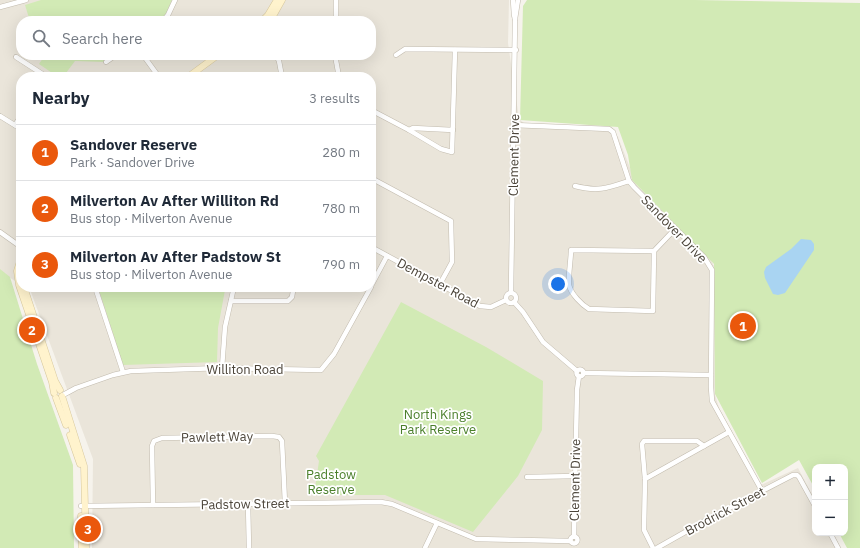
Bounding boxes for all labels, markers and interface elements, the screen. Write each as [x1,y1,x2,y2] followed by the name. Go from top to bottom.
[16,16,376,60] search box
[30,27,52,49] icon: search
[62,29,142,48] text: Search here
[32,87,90,109] text: Nearby
[309,90,360,107] text: 3 results
[505,114,523,196] street label: Clement Drive
[70,135,197,154] text: Sandover Reserve
[41,144,49,161] text: 1
[322,144,360,161] text: 280 m
[70,154,195,171] text: Park · Sandover Drive
[70,191,279,210] text: Milverton Av After Williton Rd
[637,191,711,267] street label: Sandover Drive
[41,200,49,217] text: 2
[322,200,360,217] text: 780 m
[70,210,232,227] text: Bus stop · Milverton Avenue
[70,247,281,266] text: Milverton Av After Padstow St
[394,254,482,312] street label: Dempster Road
[41,256,49,273] text: 3
[322,256,360,273] text: 790 m
[70,266,232,283] text: Bus stop · Milverton Avenue
[548,274,568,294] your location
[730,311,756,341] pin: 1
[19,315,45,345] pin: 2
[206,361,284,378] street label: Williton Road
[400,406,476,438] park label: North Kings Park Reserve
[181,428,254,446] street label: Pawlett Way
[566,439,584,521] street label: Clement Drive
[812,464,848,536] map controls
[812,464,848,500] button: +
[306,466,356,498] park label: Padstow Reserve
[682,483,768,539] street label: Brodrick Street
[200,495,290,513] street label: Padstow Street
[812,500,848,536] button: −
[75,514,101,544] pin: 3

